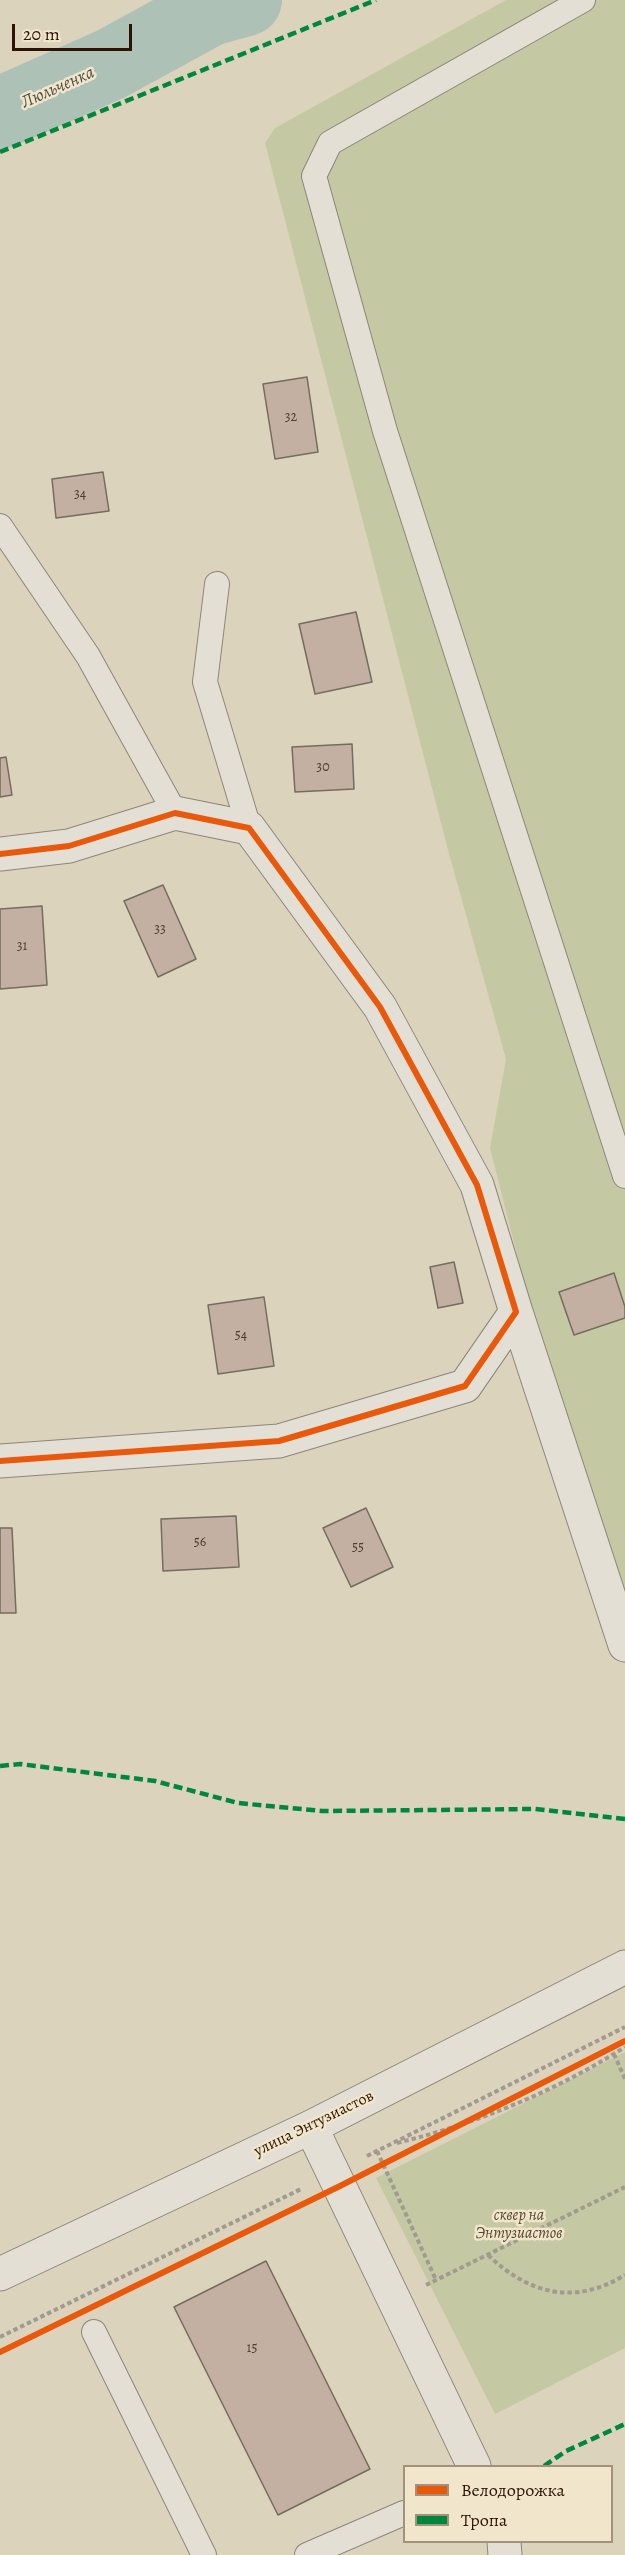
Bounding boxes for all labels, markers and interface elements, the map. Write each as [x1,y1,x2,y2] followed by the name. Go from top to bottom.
[15,12,135,50] scale bar
[23,22,60,46] text: 20 m
[18,62,98,114] water label: Люльченка
[285,410,297,426] house number: 32
[74,487,86,503] house number: 34
[316,760,330,776] house number: 30
[154,922,166,938] house number: 33
[17,939,27,955] house number: 31
[235,1328,247,1344] house number: 54
[194,1535,206,1551] house number: 56
[352,1540,364,1556] house number: 55
[251,2087,377,2161] street label: улица Энтузиастов
[476,2206,562,2244] park label: сквер на Энтузиастов
[247,2341,257,2357] house number: 15
[403,2465,613,2543] legend
[461,2478,565,2502] text: Велодорожка
[461,2508,507,2532] text: Тропа

